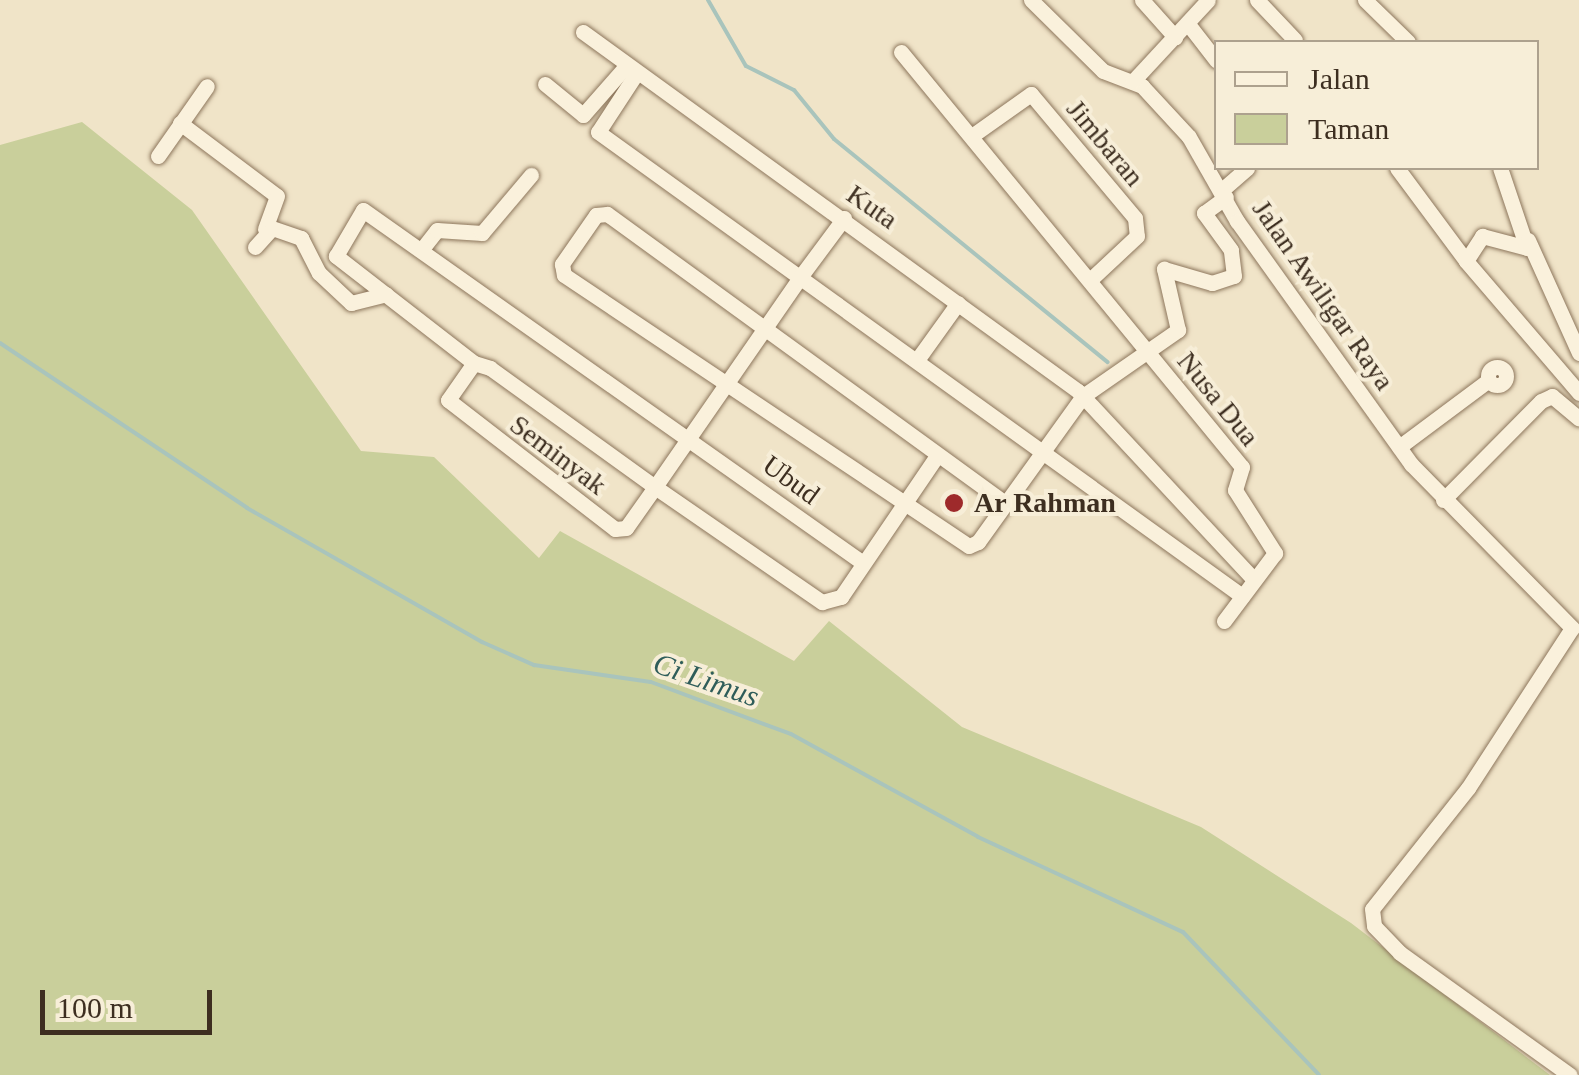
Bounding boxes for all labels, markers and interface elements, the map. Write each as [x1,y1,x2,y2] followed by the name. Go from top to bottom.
[1214,40,1539,170] legend
[1308,62,1370,95] text: Jalan
[1059,93,1151,193] street label: Jimbaran
[1308,112,1389,145] text: Taman
[840,178,904,236] street label: Kuta
[1244,193,1402,397] street label: Jalan Awiligar Raya
[1170,345,1266,453] street label: Nusa Dua
[503,408,613,502] street label: Seminyak
[756,448,826,512] street label: Ubud
[974,486,1116,520] place label: Ar Rahman
[943,492,965,514] marker: Ar Rahman
[649,645,763,715] water label: Ci Limus
[45,970,218,1032] scale bar
[57,991,133,1024] text: 100 m

